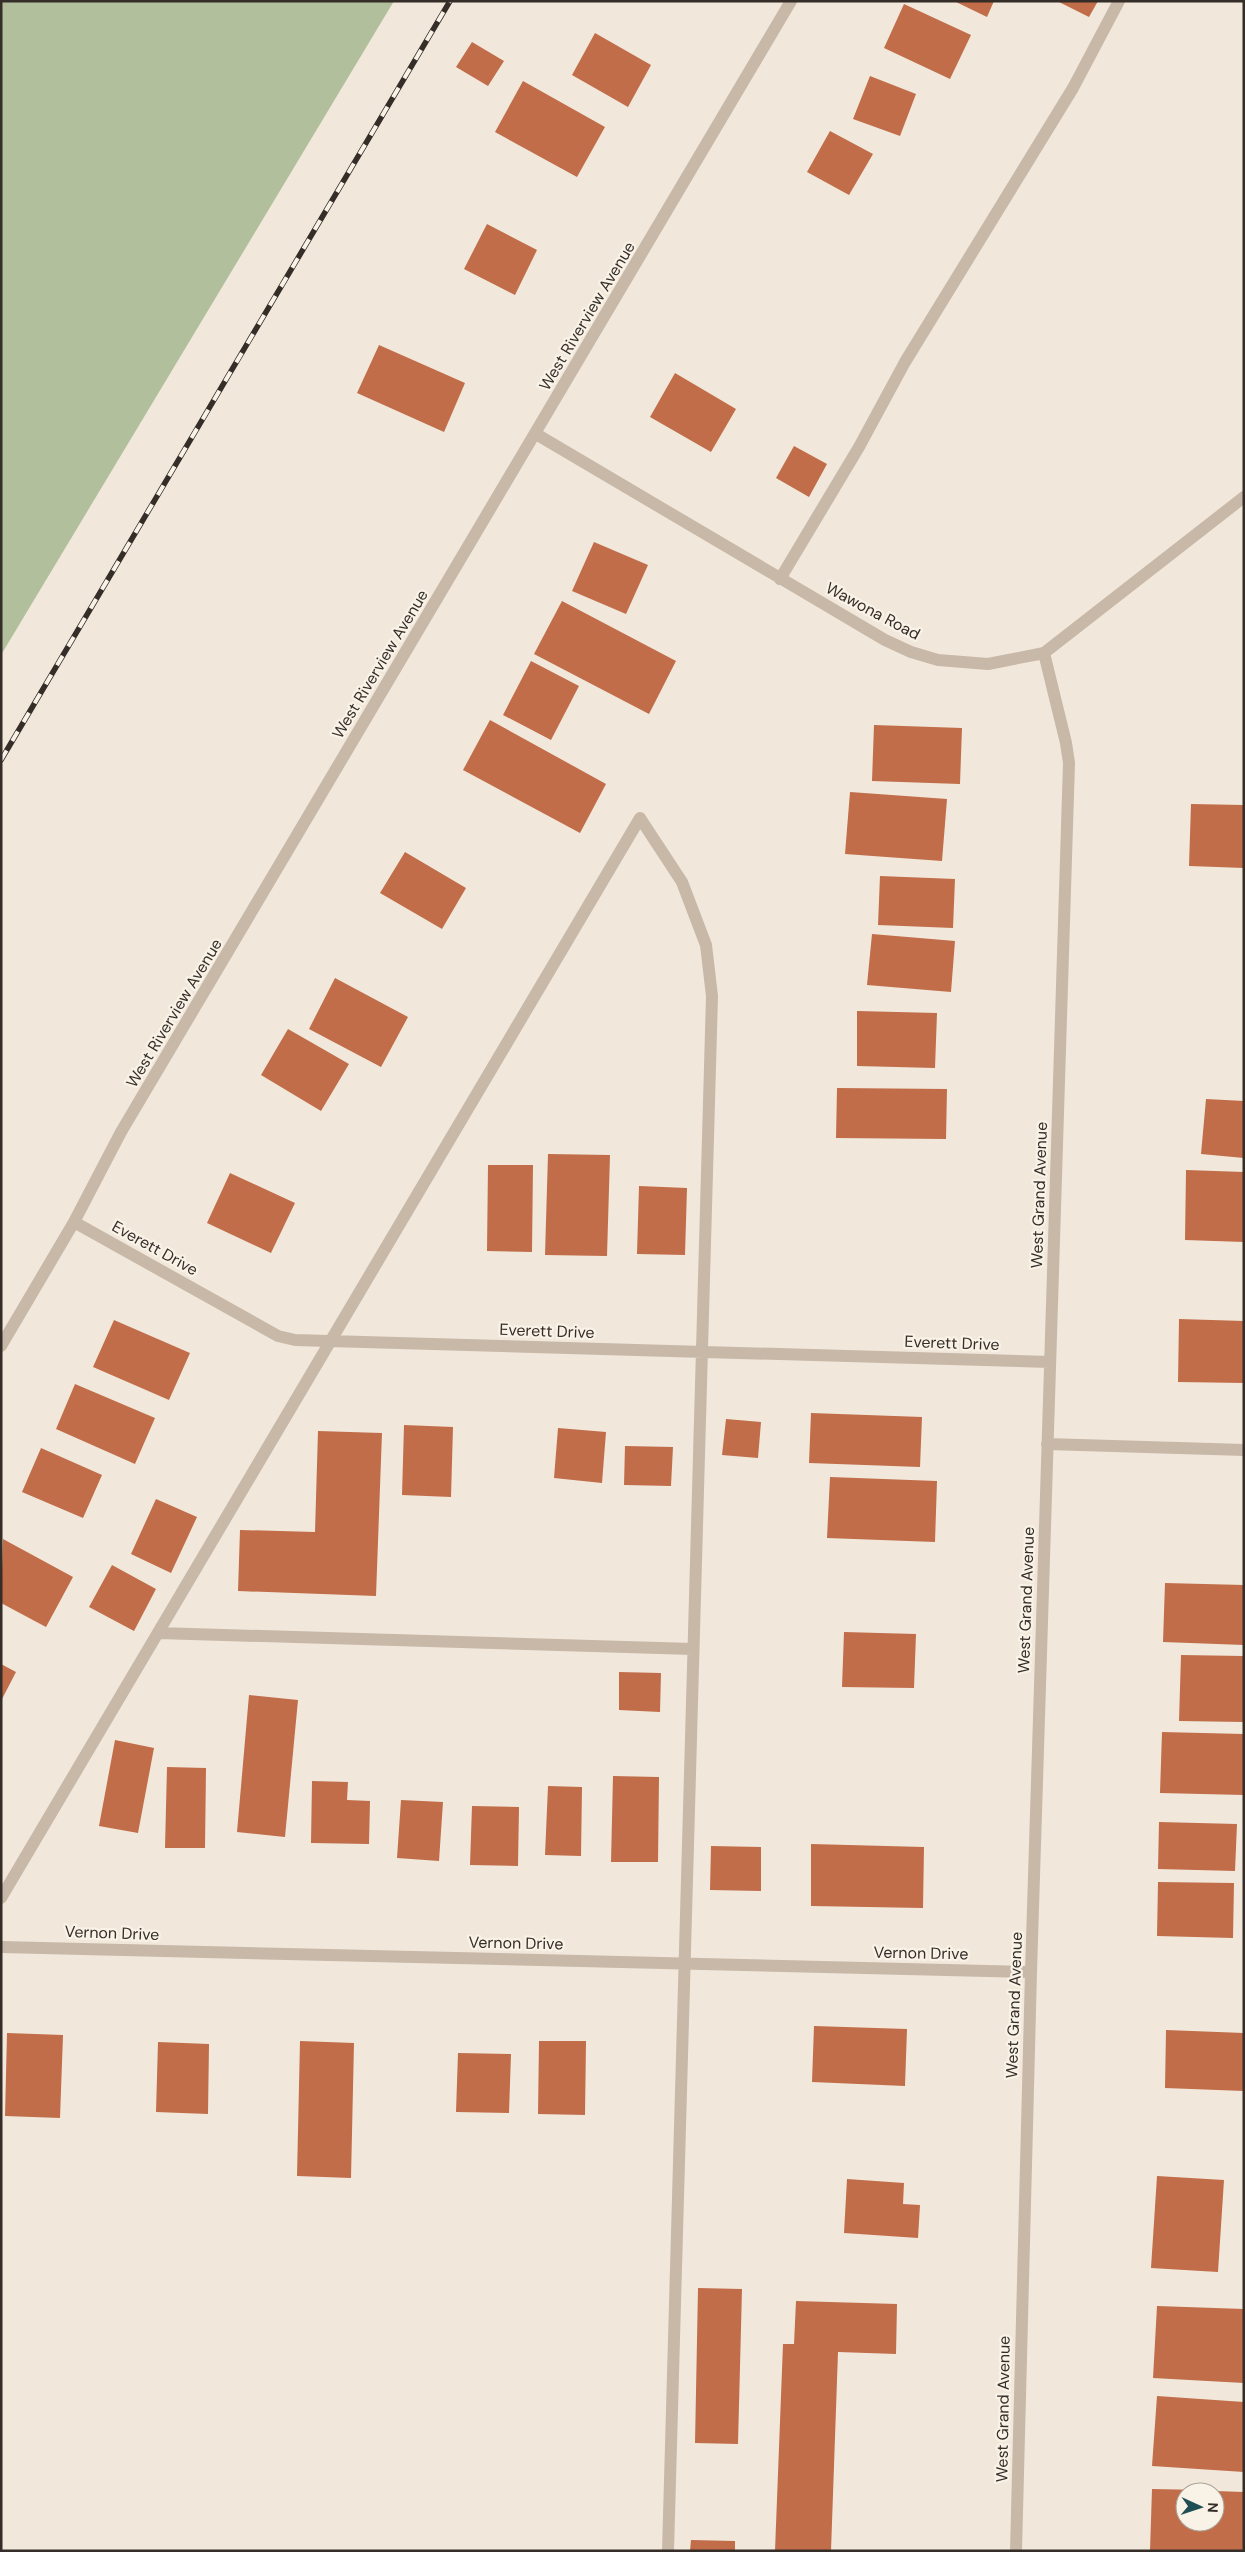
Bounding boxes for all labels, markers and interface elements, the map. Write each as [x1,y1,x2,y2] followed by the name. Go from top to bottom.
[534,238,640,394] street label: West Riverview Avenue
[822,577,924,645] street label: Wawona Road
[327,586,433,742] street label: West Riverview Avenue
[121,935,227,1091] street label: West Riverview Avenue
[1026,1121,1052,1269] street label: West Grand Avenue
[108,1216,202,1280] street label: Everett Drive
[499,1319,595,1343] street label: Everett Drive
[904,1331,1000,1355] street label: Everett Drive
[1013,1526,1039,1674] street label: West Grand Avenue
[64,1921,160,1945] street label: Vernon Drive
[1001,1931,1027,2079] street label: West Grand Avenue
[468,1932,564,1954] street label: Vernon Drive
[873,1942,969,1964] street label: Vernon Drive
[991,2336,1015,2482] street label: West Grand Avenue
[1175,2482,1225,2532] north arrow
[1204,2502,1222,2513] text: N

